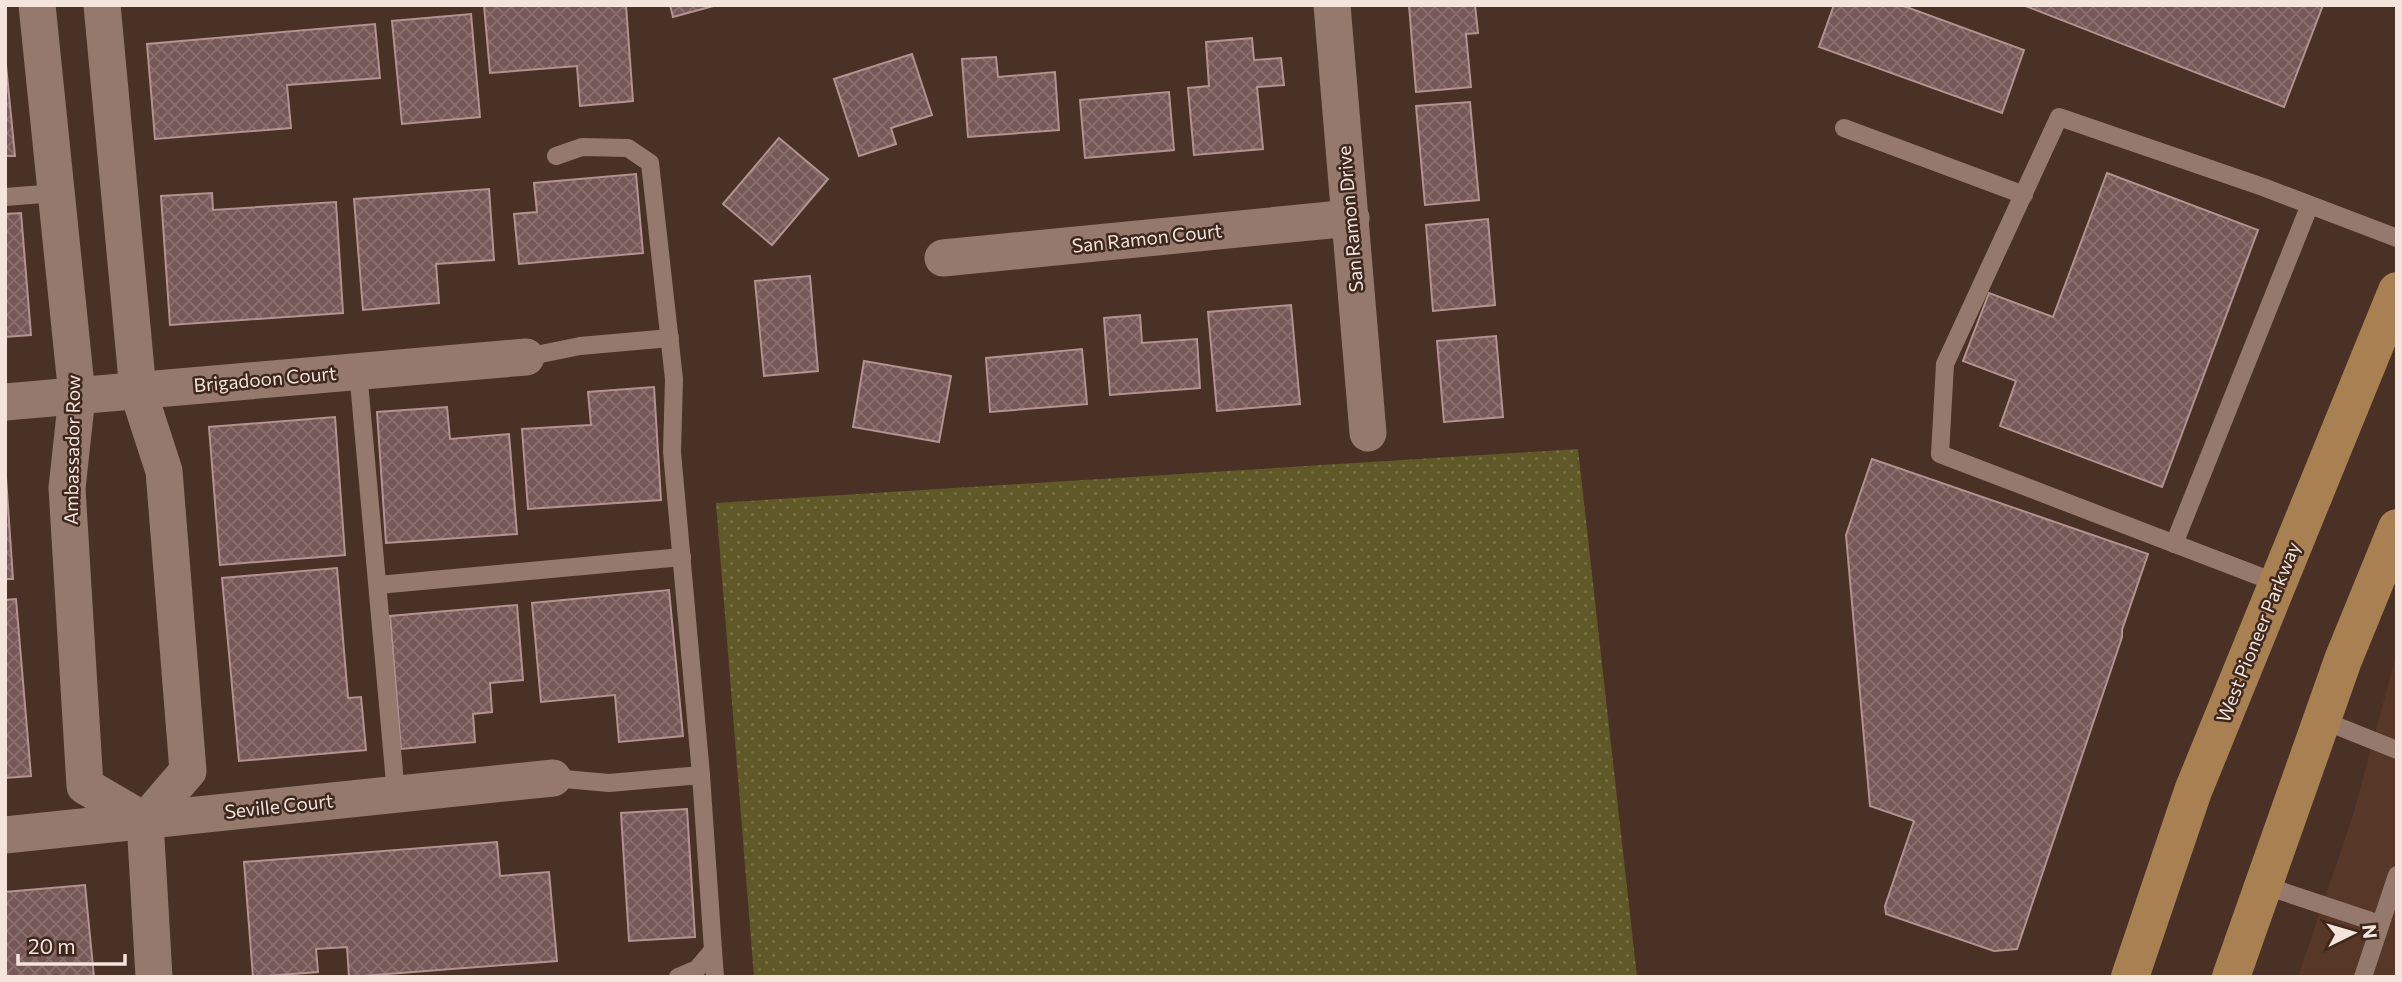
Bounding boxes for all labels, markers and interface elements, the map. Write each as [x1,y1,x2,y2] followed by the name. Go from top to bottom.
[1332,145,1367,293] street label: San Ramon Drive
[1071,218,1223,257] street label: San Ramon Court
[193,361,338,396] street label: Brigadoon Court
[59,375,84,525] street label: Ambassador Row
[2211,538,2304,725] street label: West Pioneer Parkway
[223,788,335,823] street label: Seville Court
[2318,898,2388,968] north arrow
[18,922,124,966] scale bar
[2358,923,2383,940] text: N
[28,933,76,958] text: 20 m

